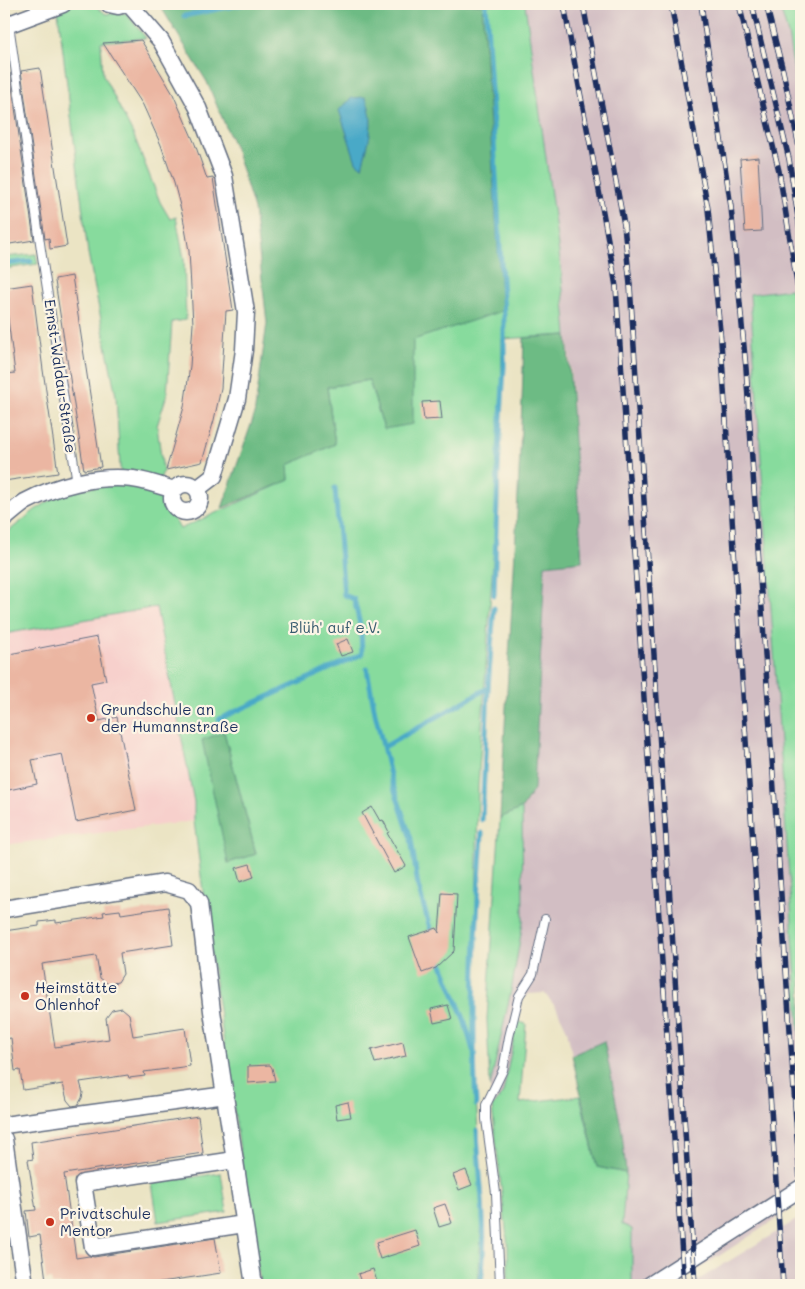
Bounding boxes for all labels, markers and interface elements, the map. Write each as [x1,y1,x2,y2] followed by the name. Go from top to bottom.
[40,298,82,454] street label: Ernst-Waldau-Straße
[290,617,380,637] park label: Blüh' auf e.V.
[101,699,239,736] place label: Grundschule an der Humannstraße
[85,712,97,724] marker: Grundschule an der Humannstraße
[35,977,117,1014] place label: Heimstätte Ohlenhof
[19,990,31,1002] marker: Heimstätte Ohlenhof
[60,1203,151,1240] place label: Privatschule Mentor
[44,1216,56,1228] marker: Privatschule Mentor

